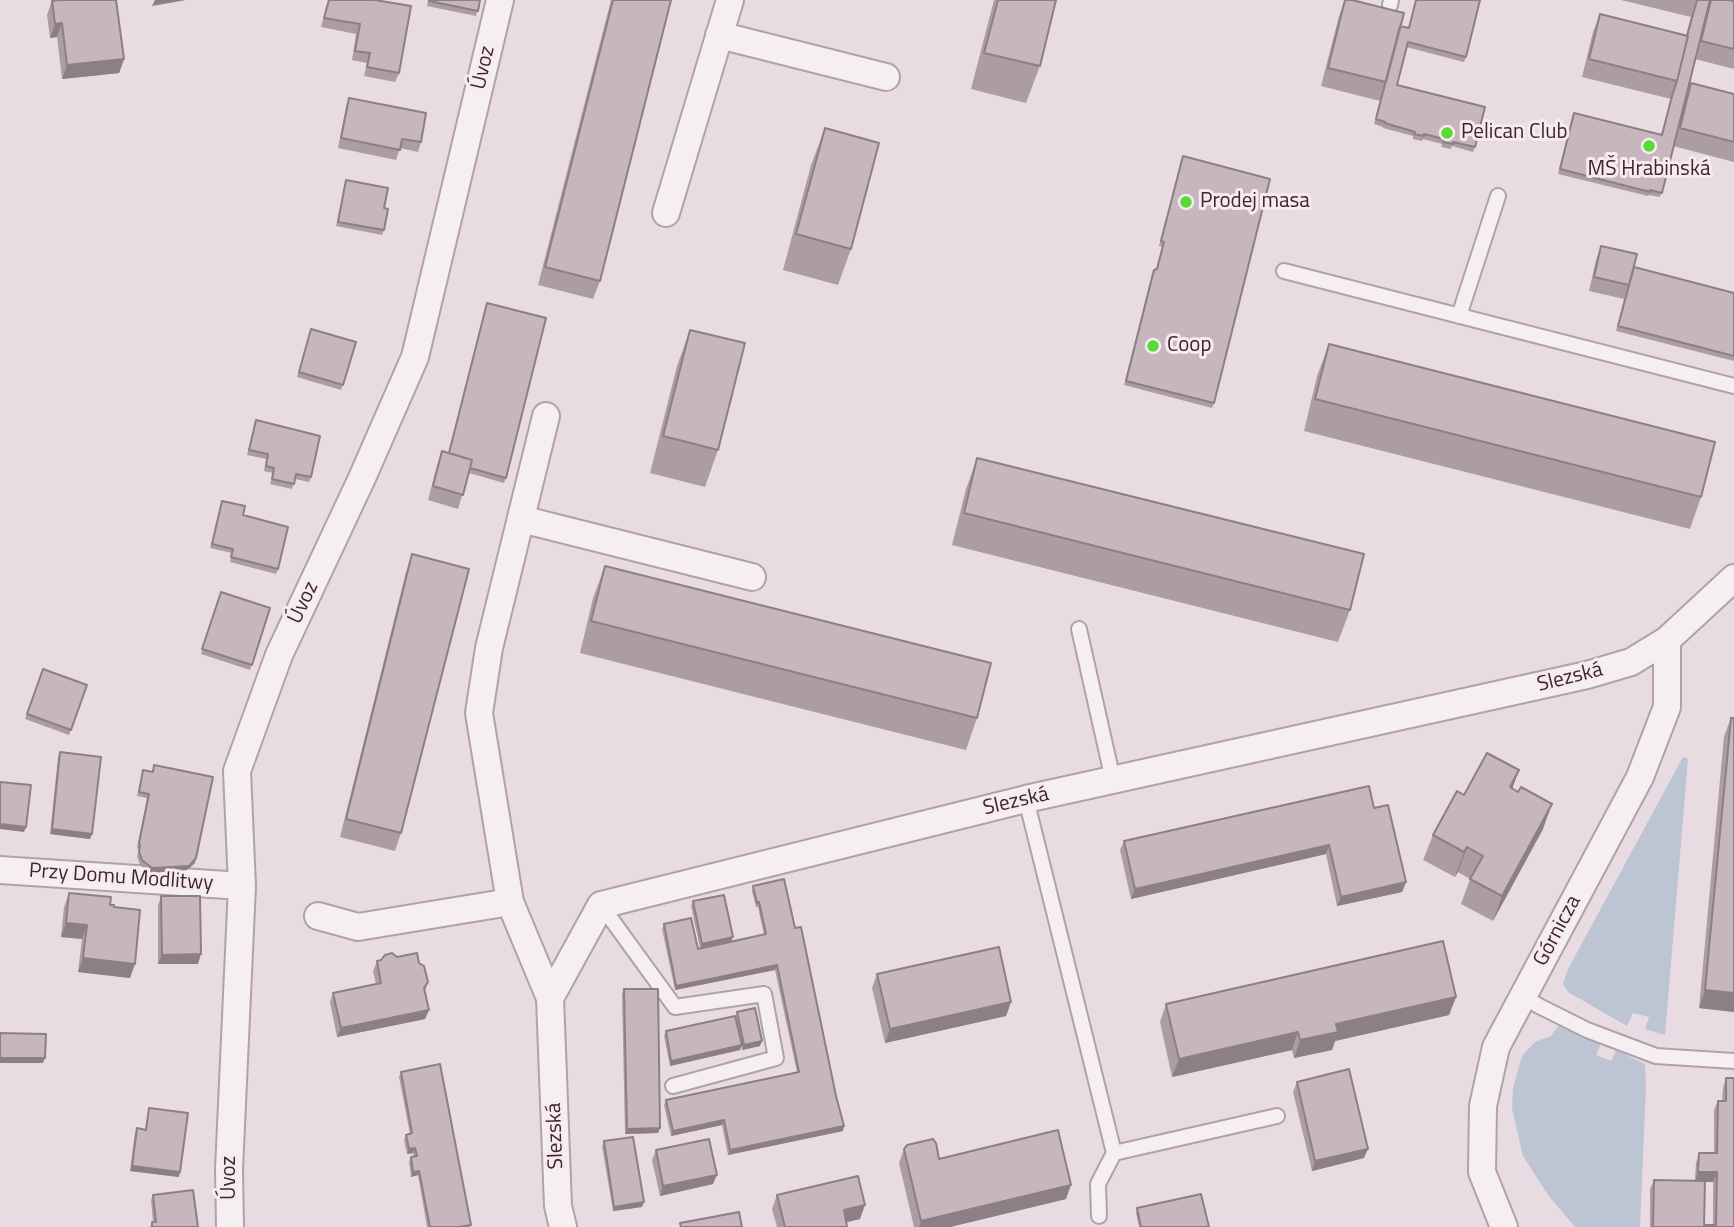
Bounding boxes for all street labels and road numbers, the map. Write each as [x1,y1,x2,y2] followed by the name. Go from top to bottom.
[467,44,501,92] street label: Úvoz
[283,578,325,628] street label: Úvoz
[1535,658,1605,698] street label: Slezská
[981,782,1051,822] street label: Slezská
[28,859,214,897] street label: Przy Domu Modlitwy
[1529,891,1587,971] street label: Górnicza
[542,1102,570,1170] street label: Slezská
[217,1156,243,1200] street label: Úvoz

